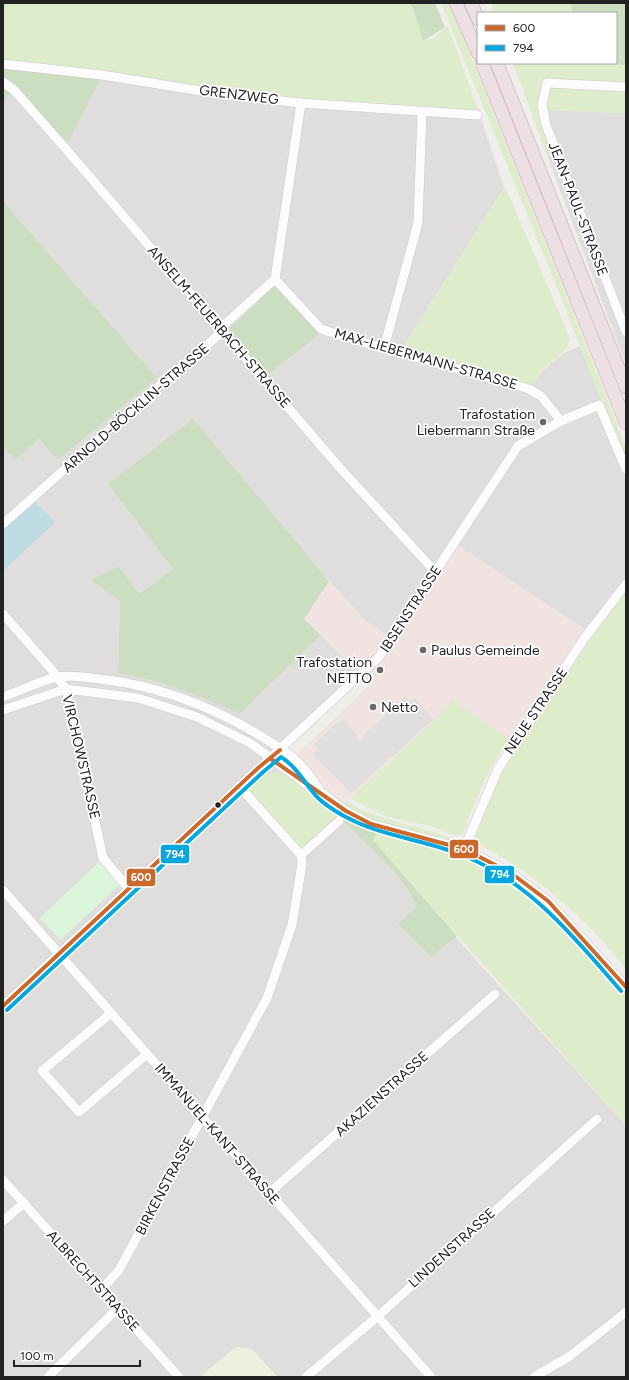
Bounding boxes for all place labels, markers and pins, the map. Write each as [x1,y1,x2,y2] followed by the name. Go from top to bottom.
[417,406,535,439] place label: Trafostation Liebermann Straße
[538,417,548,427] marker: Trafostation Liebermann Straße
[431,642,540,659] place label: Paulus Gemeinde
[418,645,428,655] marker: Paulus Gemeinde
[296,654,372,687] place label: Trafostation NETTO
[375,665,385,675] marker: Trafostation NETTO
[381,699,418,716] place label: Netto
[368,702,378,712] marker: Netto
[213,800,223,810] unlabelled marker

